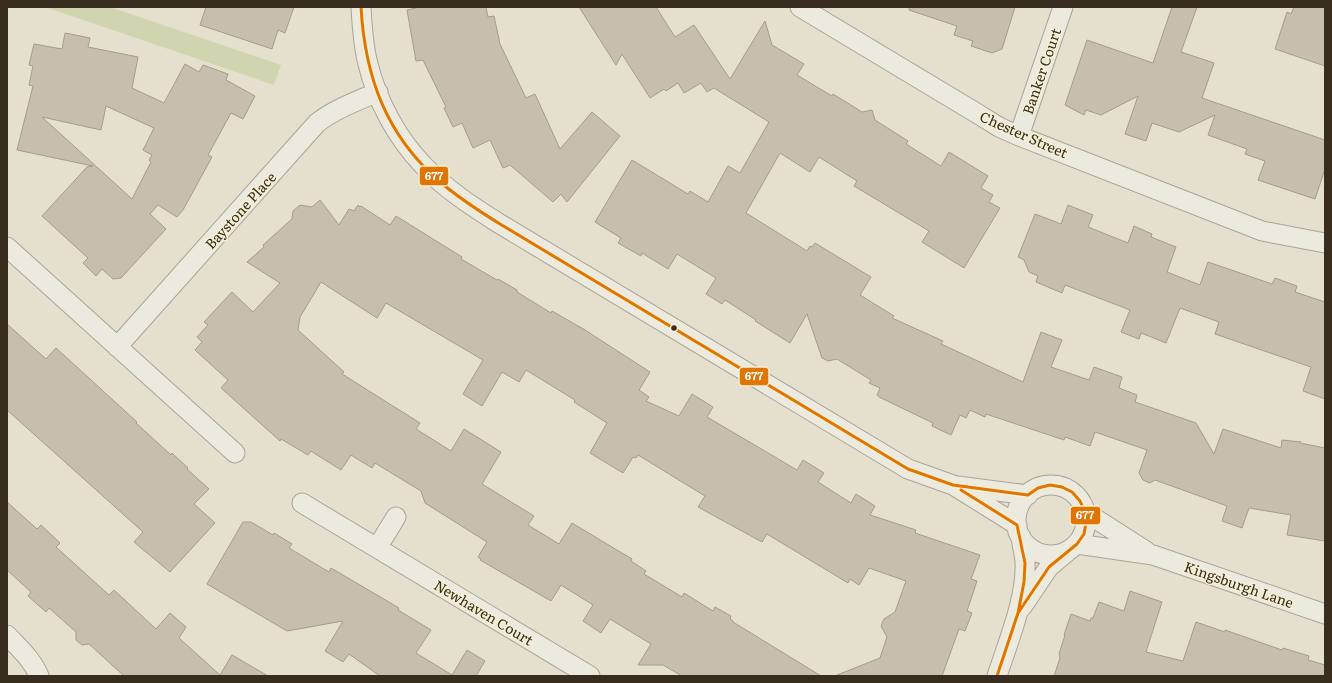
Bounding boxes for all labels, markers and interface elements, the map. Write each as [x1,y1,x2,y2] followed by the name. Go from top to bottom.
[1017,25,1065,117] street label: Banker Court
[977,106,1071,162] street label: Chester Street
[419,166,449,186] line badge: 677
[200,167,280,253] street label: Baystone Place
[425,167,443,183] text: 677
[669,323,679,333] unlabelled marker
[739,367,769,386] line badge: 677
[745,367,763,383] text: 677
[1070,506,1101,525] line badge: 677
[1076,506,1094,522] text: 677
[1182,556,1296,612] street label: Kingsburgh Lane
[431,574,538,650] street label: Newhaven Court

